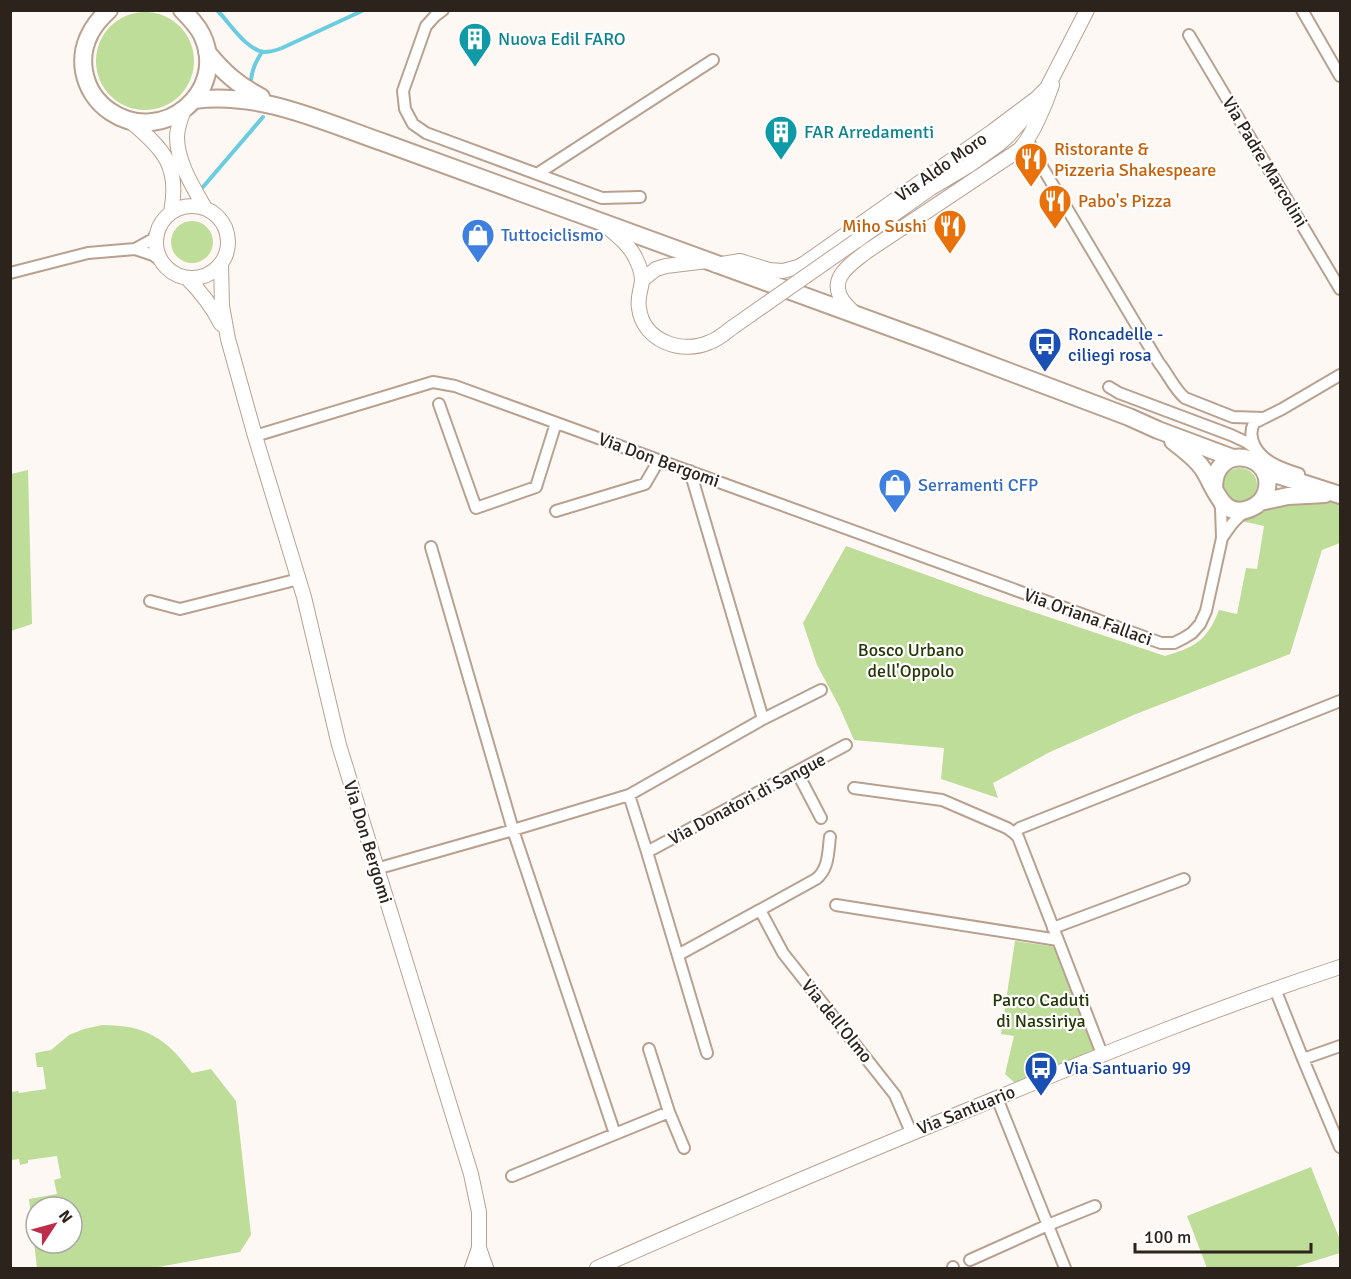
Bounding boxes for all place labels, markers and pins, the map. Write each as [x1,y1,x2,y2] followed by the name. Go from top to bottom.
[457,21,493,68] building icon: Nuova Edil FARO
[498,28,626,50] place label: Nuova Edil FARO
[763,114,799,161] building icon: FAR Arredamenti
[804,121,934,143] place label: FAR Arredamenti
[1054,138,1216,181] place label: Ristorante & Pizzeria Shakespeare
[1013,141,1049,188] restaurant icon: Ristorante & Pizzeria Shakespeare
[1037,183,1073,230] restaurant icon: Pabo's Pizza
[1078,190,1172,212] place label: Pabo's Pizza
[932,208,968,255] restaurant icon: Miho Sushi
[842,215,927,237] place label: Miho Sushi
[460,217,496,264] shop icon: Tuttociclismo
[501,224,604,246] place label: Tuttociclismo
[1068,323,1163,366] place label: Roncadelle - ciliegi rosa
[1027,326,1063,373] bus stop icon: Roncadelle - ciliegi rosa
[877,467,913,514] shop icon: Serramenti CFP
[918,474,1038,496] place label: Serramenti CFP
[1023,1050,1059,1097] bus stop icon: Via Santuario 99
[1064,1057,1191,1079] place label: Via Santuario 99

